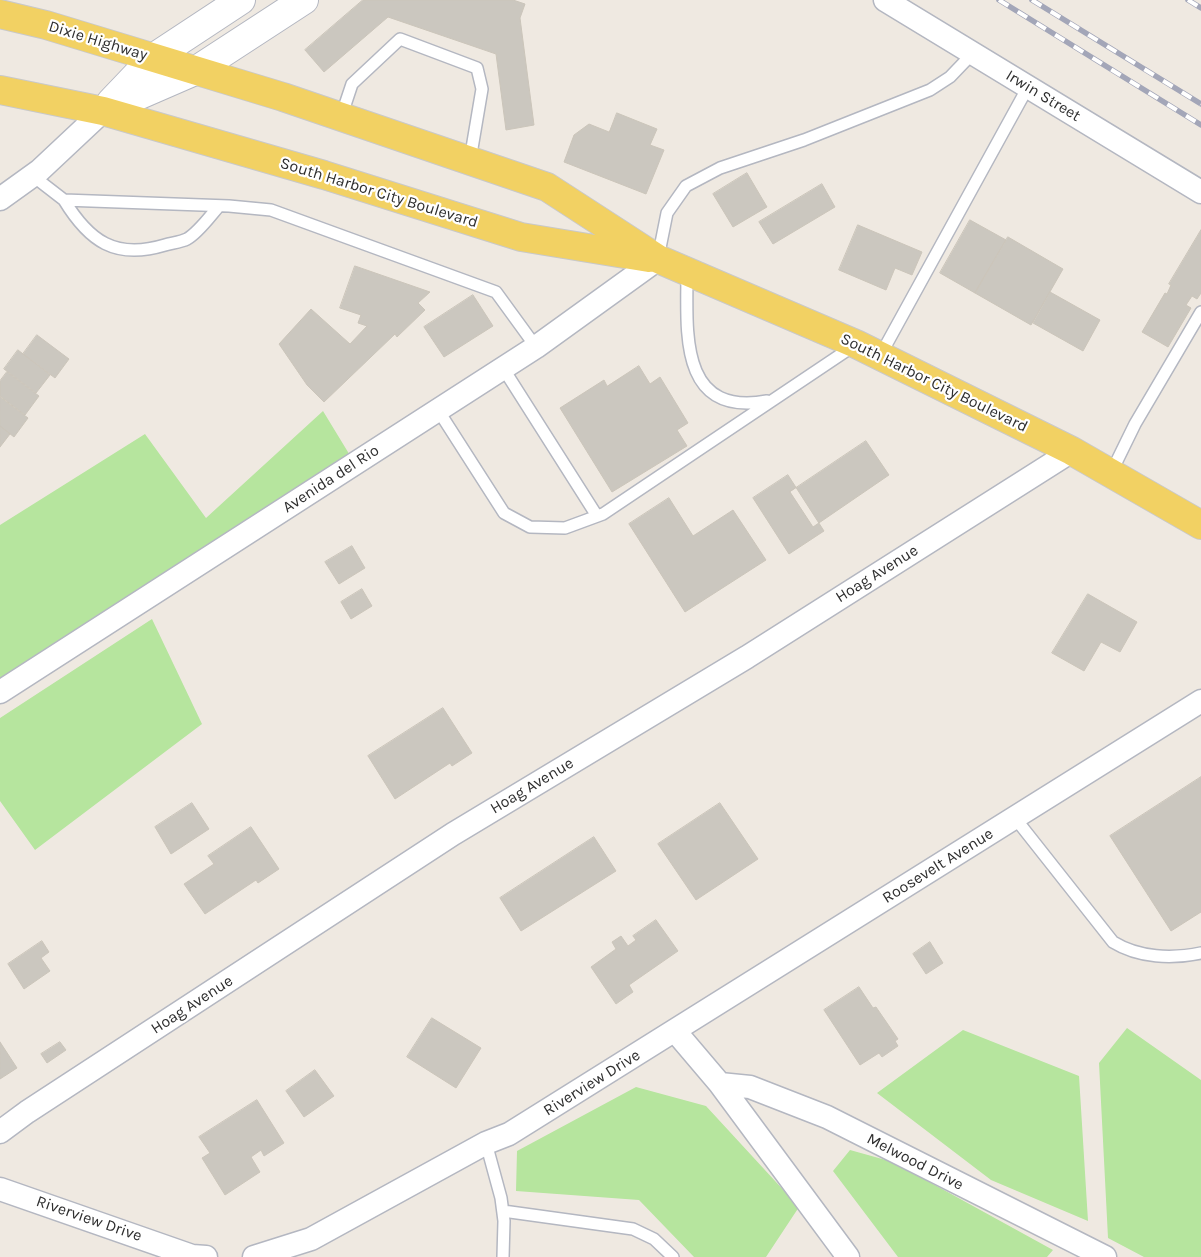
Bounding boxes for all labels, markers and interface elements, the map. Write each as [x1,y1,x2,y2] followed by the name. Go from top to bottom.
[46,17,150,65] street label: Dixie Highway
[1002,66,1084,126] street label: Irwin Street
[278,154,480,232] street label: South Harbor City Boulevard
[837,329,1031,437] street label: South Harbor City Boulevard
[279,441,383,517] street label: Avenida del Rio
[832,541,922,607] street label: Hoag Avenue
[487,754,577,818] street label: Hoag Avenue
[879,824,997,908] street label: Roosevelt Avenue
[147,971,237,1039] street label: Hoag Avenue
[540,1046,644,1120] street label: Riverview Drive
[863,1129,967,1195] street label: Melwood Drive
[34,1192,144,1246] street label: Riverview Drive

